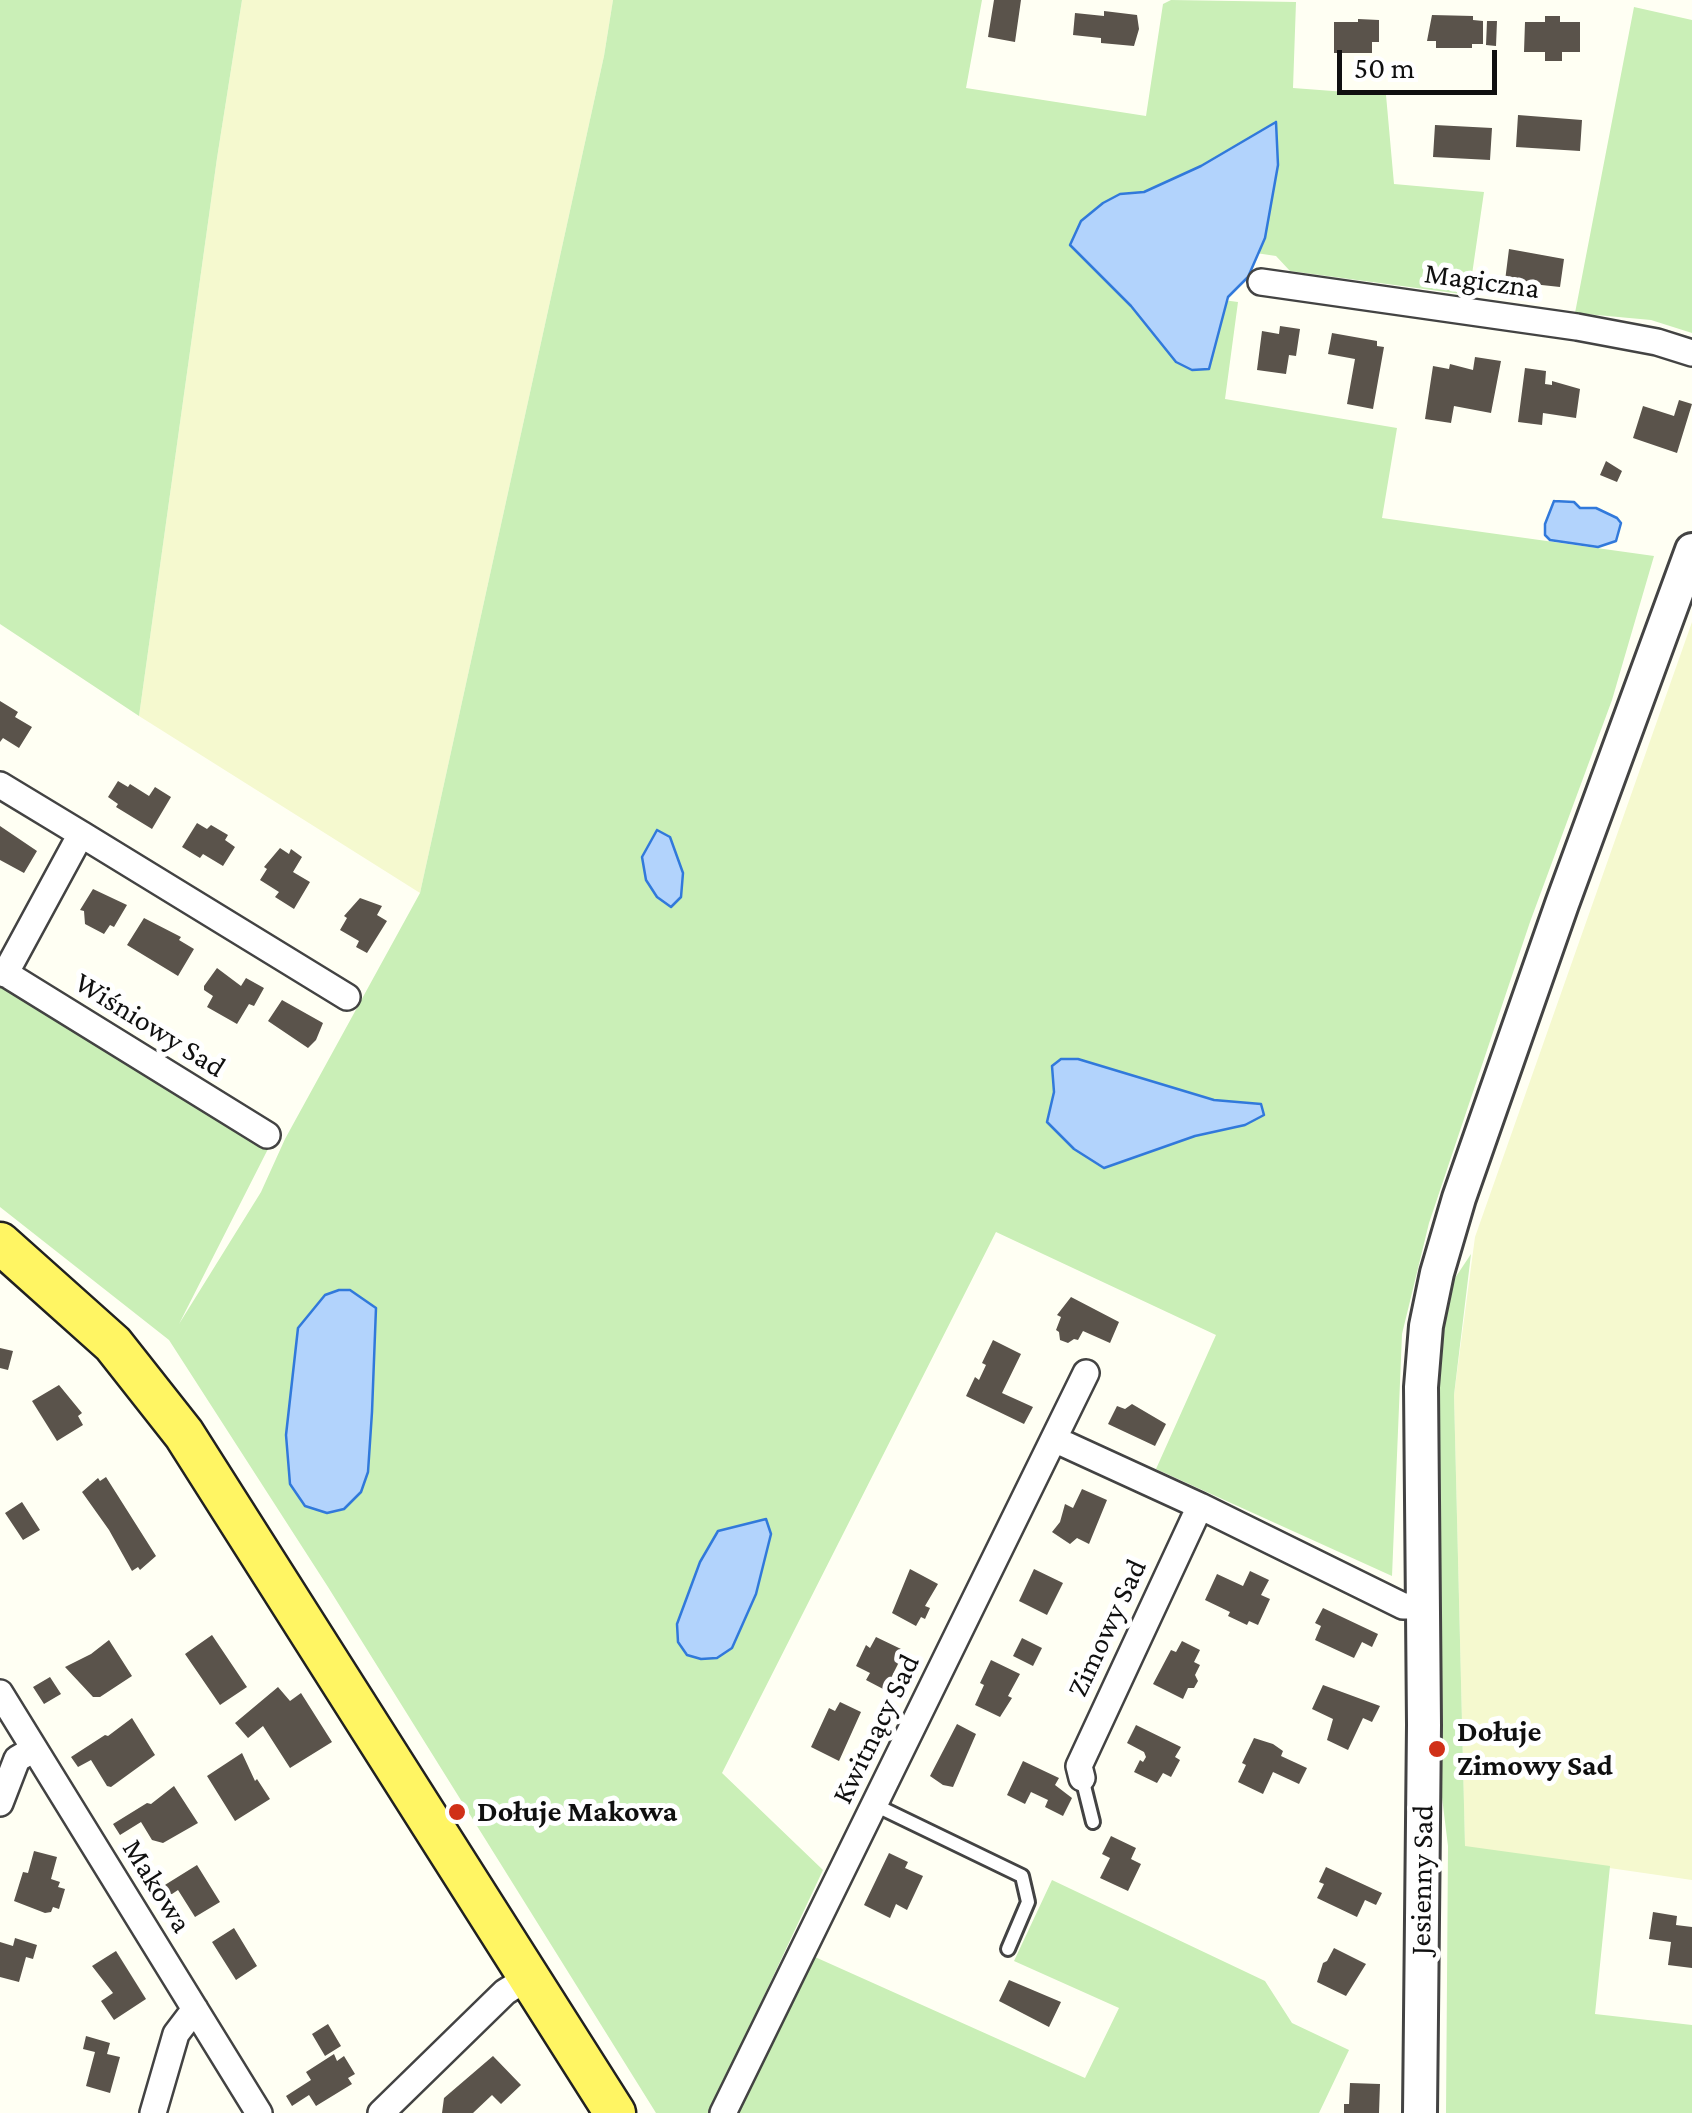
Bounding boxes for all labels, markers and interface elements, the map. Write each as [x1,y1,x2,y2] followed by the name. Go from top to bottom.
[1342,30,1502,92] scale bar
[1354,51,1415,84] text: 50 m
[1422,255,1542,307] street label: Magiczna
[68,964,232,1086] street label: Wiśniowy Sad
[1059,1553,1155,1703] street label: Zimowy Sad
[824,1648,928,1810] street label: Kwitnący Sad
[1457,1714,1613,1784] place label: Dołuje Zimowy Sad
[1426,1738,1448,1760] marker: Dołuje Zimowy Sad
[477,1794,677,1830] place label: Dołuje Makowa
[446,1801,468,1823] marker: Dołuje Makowa
[1403,1805,1441,1955] street label: Jesienny Sad
[114,1833,200,1939] street label: Makowa

